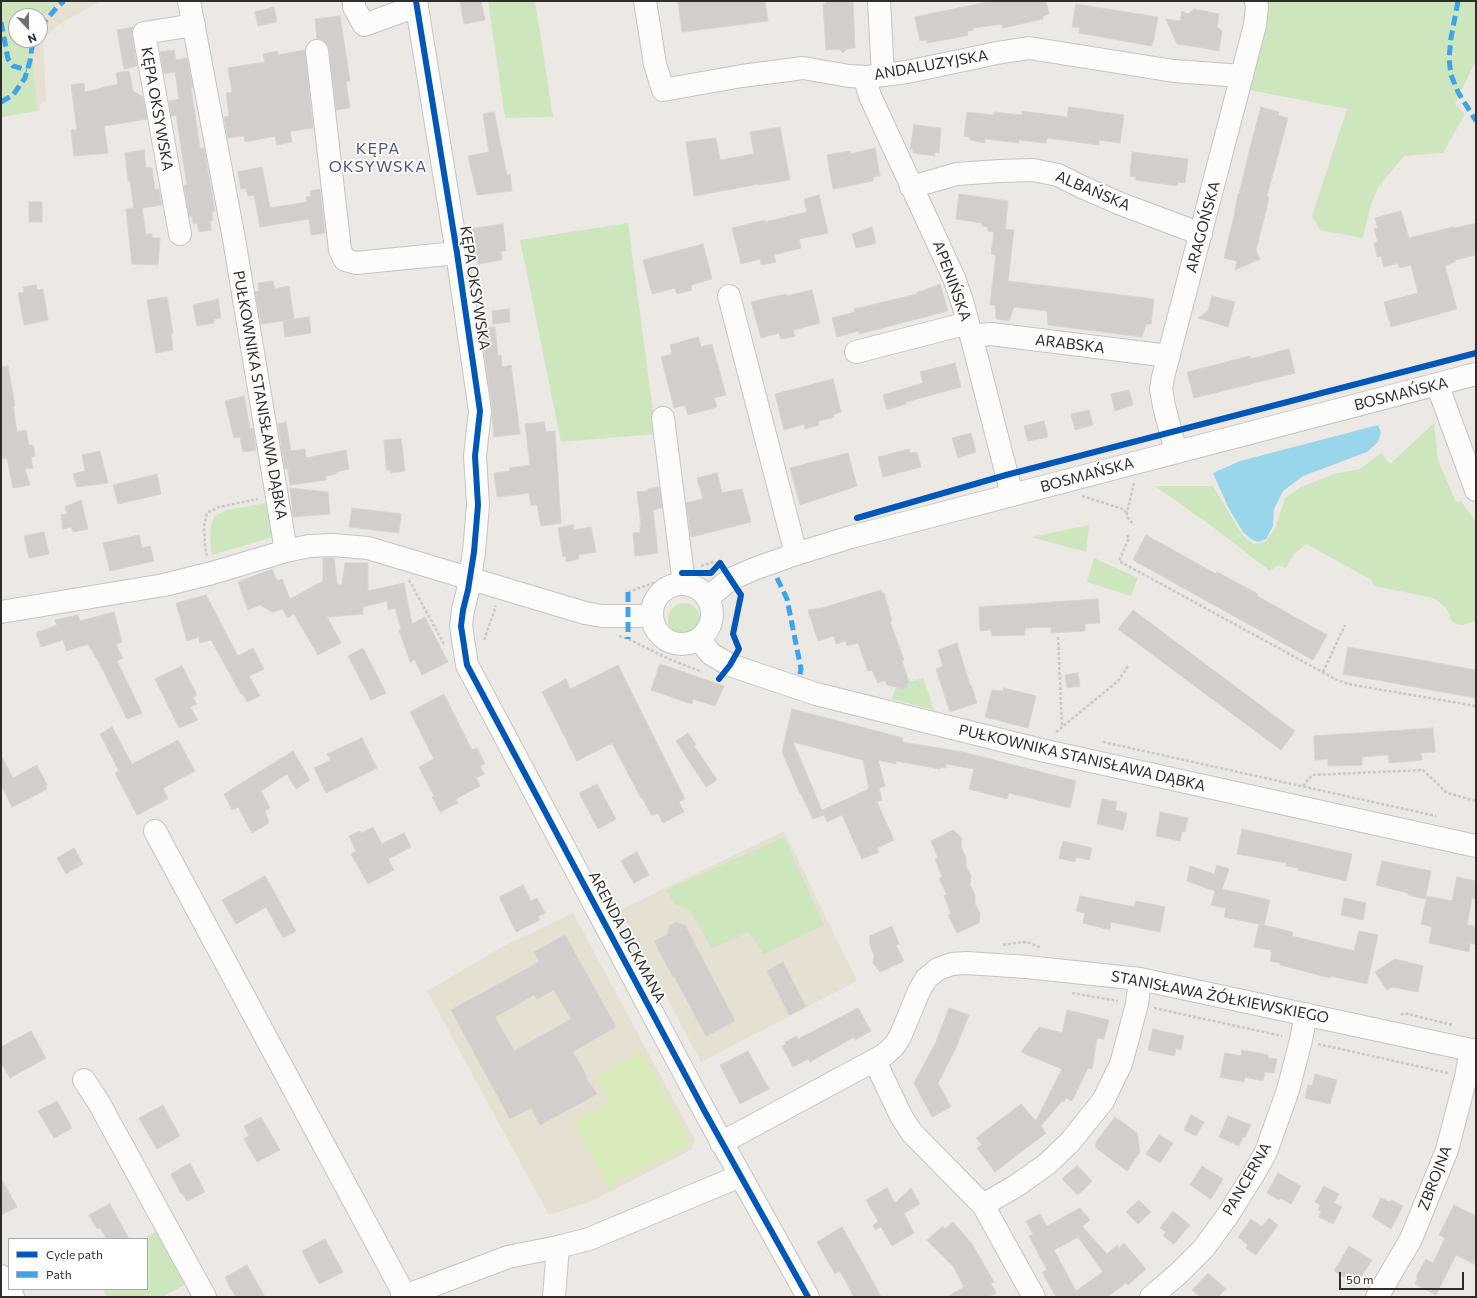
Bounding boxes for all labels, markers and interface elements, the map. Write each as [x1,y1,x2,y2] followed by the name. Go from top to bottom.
[8,8,48,48] north arrow
[26,31,39,46] text: N
[137,46,177,172] street label: KĘPA OKSYWSKA
[873,46,989,84] street label: ANDALUZYJSKA
[329,139,427,177] district label: KĘPA OKSYWSKA
[1053,167,1133,215] street label: ALBAŃSKA
[1182,179,1224,275] street label: ARAGOŃSKA
[456,225,494,351] street label: KĘPA OKSYWSKA
[929,238,975,324] street label: APENIŃSKA
[229,269,291,521] street label: PUŁKOWNIKA STANISŁAWA DĄBKA
[1034,331,1106,357] street label: ARABSKA
[1352,374,1450,414] street label: BOSMAŃSKA
[1038,454,1136,496] street label: BOSMAŃSKA
[957,721,1207,795] street label: PUŁKOWNIKA STANISŁAWA DĄBKA
[585,868,669,1006] street label: ARENDA DICKMANA
[1110,967,1330,1027] street label: STANISŁAWA ŻÓŁKIEWSKIEGO
[1219,1139,1275,1219] street label: PANCERNA
[1414,1143,1456,1213] street label: ZBROJNA
[8,1238,148,1290] legend
[46,1247,103,1261] text: Cycle path
[1341,1264,1466,1290] scale bar
[46,1267,72,1281] text: Path
[1346,1272,1374,1286] text: 50 m

